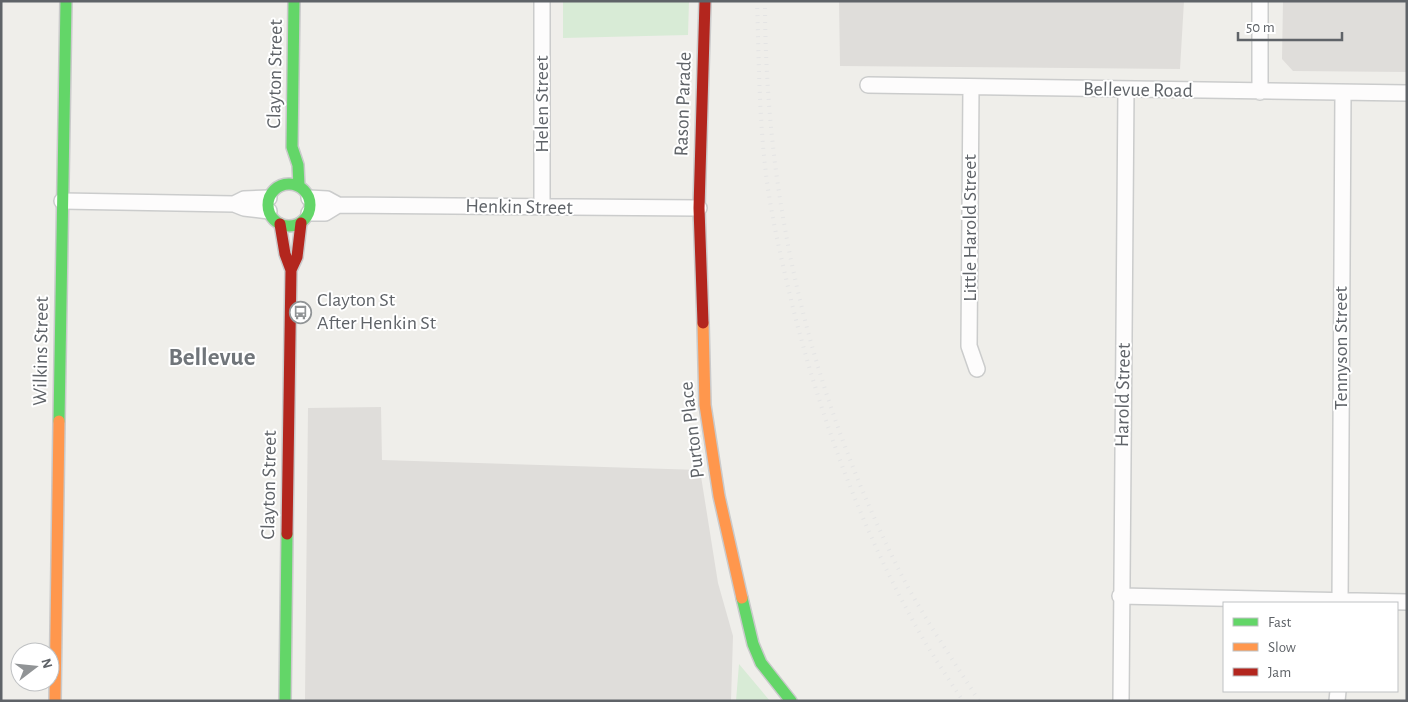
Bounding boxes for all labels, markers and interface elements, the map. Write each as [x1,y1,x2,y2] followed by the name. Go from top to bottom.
[1238,10,1342,42] scale bar
[264,19,286,129] street label: Clayton Street
[1246,20,1275,35] text: 50 m
[671,51,695,157] street label: Rason Parade
[532,55,552,153] street label: Helen Street
[1083,79,1193,101] street label: Bellevue Road
[960,154,980,302] street label: Little Harold Street
[465,196,574,218] street label: Henkin Street
[1331,285,1351,410] street label: Tennyson Street
[317,290,437,333] place label: Clayton St After Henkin St
[30,295,52,406] street label: Wilkins Street
[289,300,313,324] bus stop icon: Clayton St After Henkin St
[1112,342,1134,447] street label: Harold Street
[169,345,256,370] district label: Bellevue
[676,380,708,480] street label: Purton Place
[258,430,280,540] street label: Clayton Street
[1223,602,1398,692] legend
[1268,615,1292,630] text: Fast
[1268,640,1296,655] text: Slow
[10,642,60,692] north arrow
[38,657,55,670] text: N
[1268,665,1291,680] text: Jam

